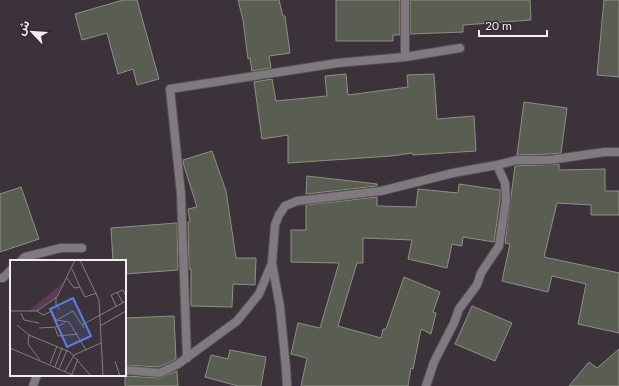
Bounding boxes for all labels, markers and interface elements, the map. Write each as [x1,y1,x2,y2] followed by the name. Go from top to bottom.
[12,12,52,52] north arrow
[479,12,547,38] scale bar
[13,18,32,38] text: ش
[485,18,512,33] text: 20 m
[10,260,126,376] inset map

